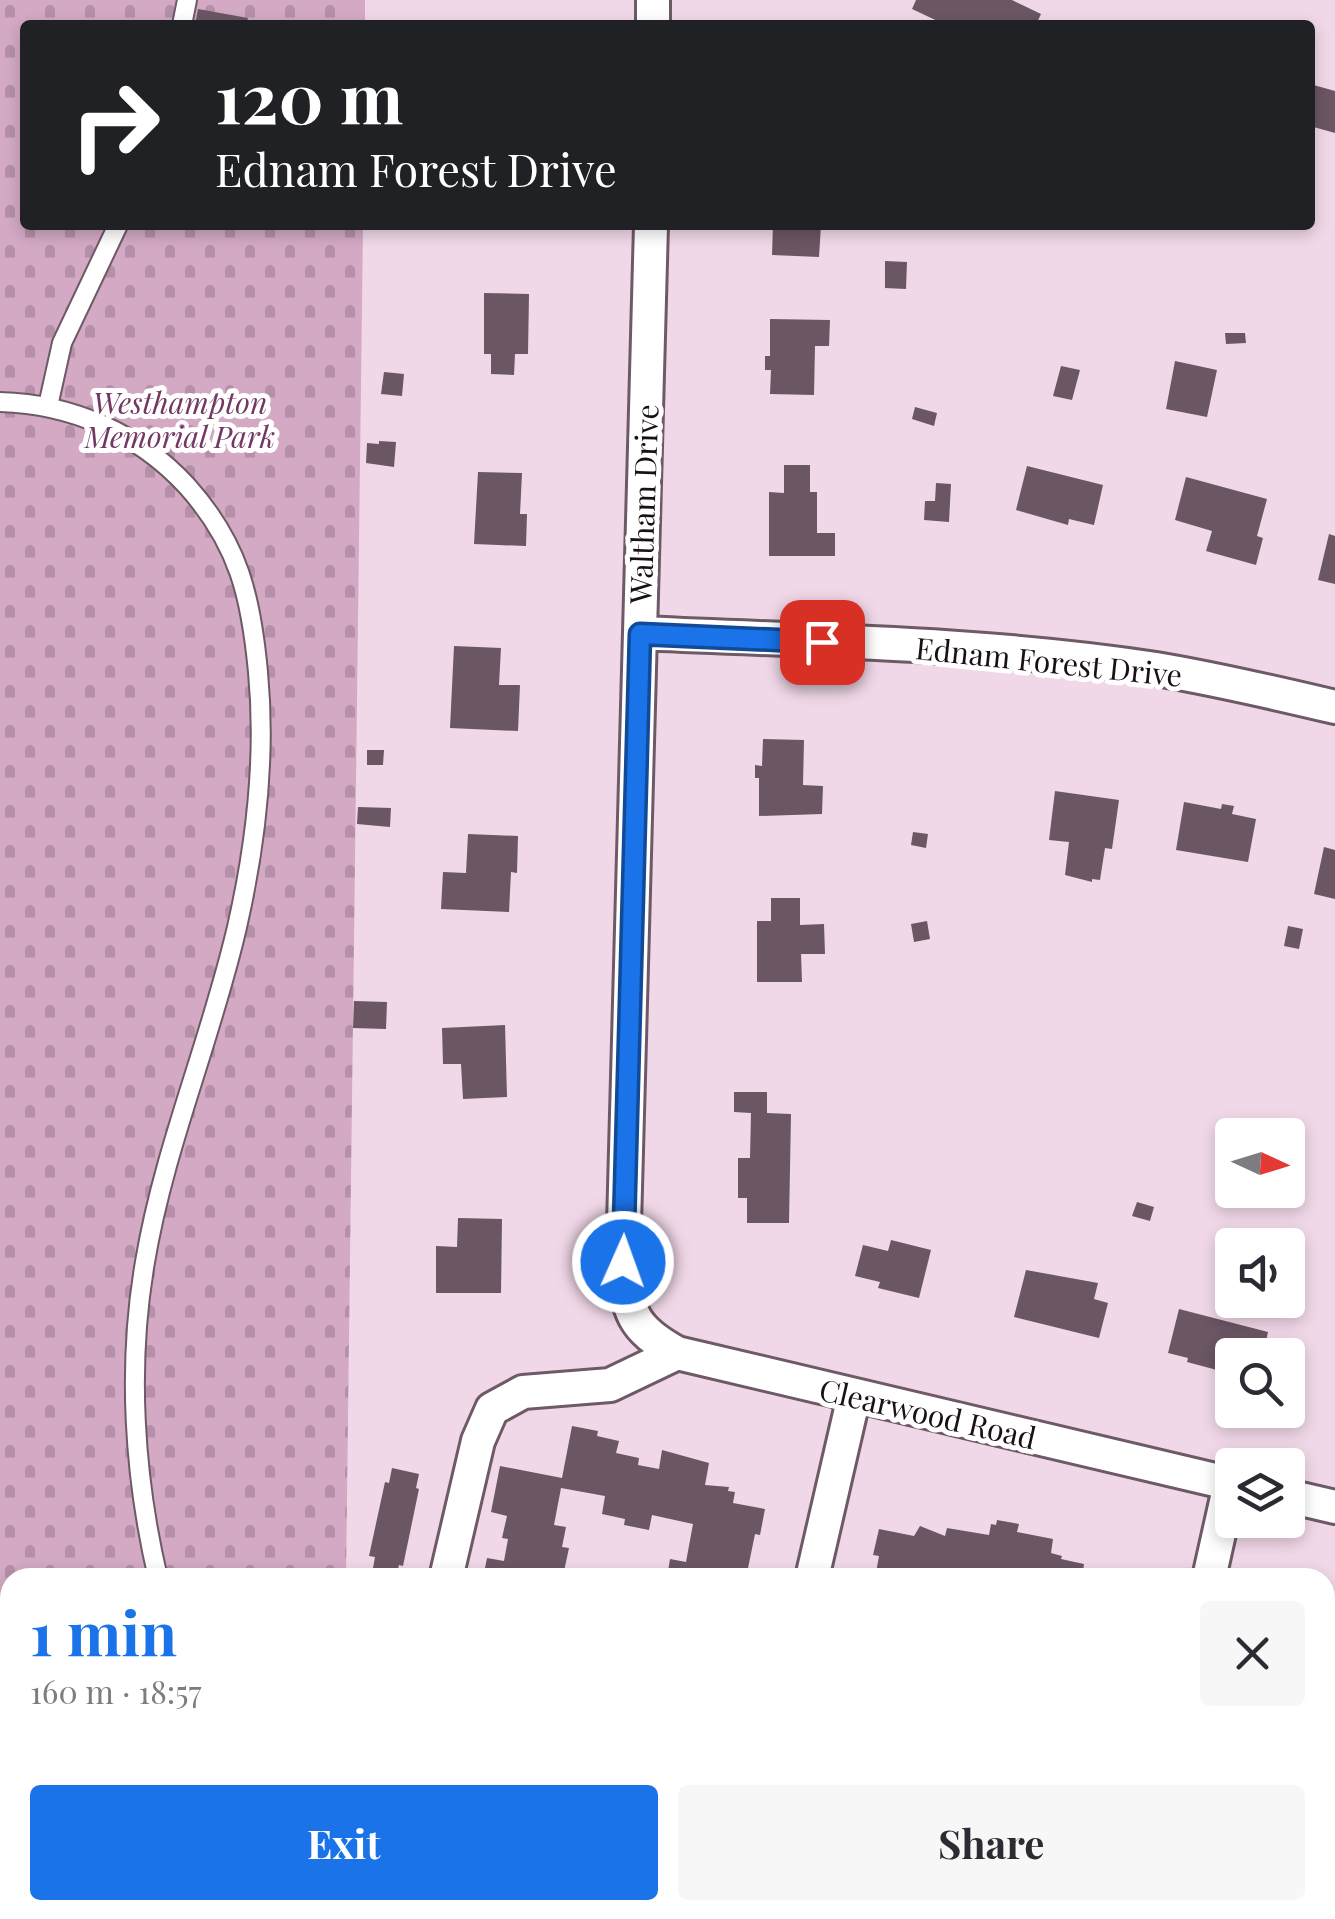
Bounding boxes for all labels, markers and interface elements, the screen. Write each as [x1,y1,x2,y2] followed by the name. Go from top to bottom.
[215,48,403,142] text: 120 m
[50,60,180,190] icon: right
[215,138,617,198] text: Ednam Forest Drive
[83,382,275,456] park label: Westhampton Memorial Park
[619,403,666,606] street label: Waltham Drive
[780,600,865,685] pin
[795,615,850,670] icon: arrive
[914,627,1184,695] street label: Ednam Forest Drive
[1215,1118,1305,1208] north arrow
[1215,1118,1305,1538] map controls
[571,1210,675,1314] position arrow
[1215,1228,1305,1318] button: sound
[1215,1338,1305,1428] button: search
[816,1369,1040,1457] street label: Clearwood Road
[1215,1448,1305,1538] button: layers
[30,1591,177,1671] text: 1 min
[1200,1601,1305,1706] button: close
[30,1669,202,1712] text: 160 m · 18:57
[30,1785,658,1900] button: Exit
[678,1785,1305,1900] button: Share

